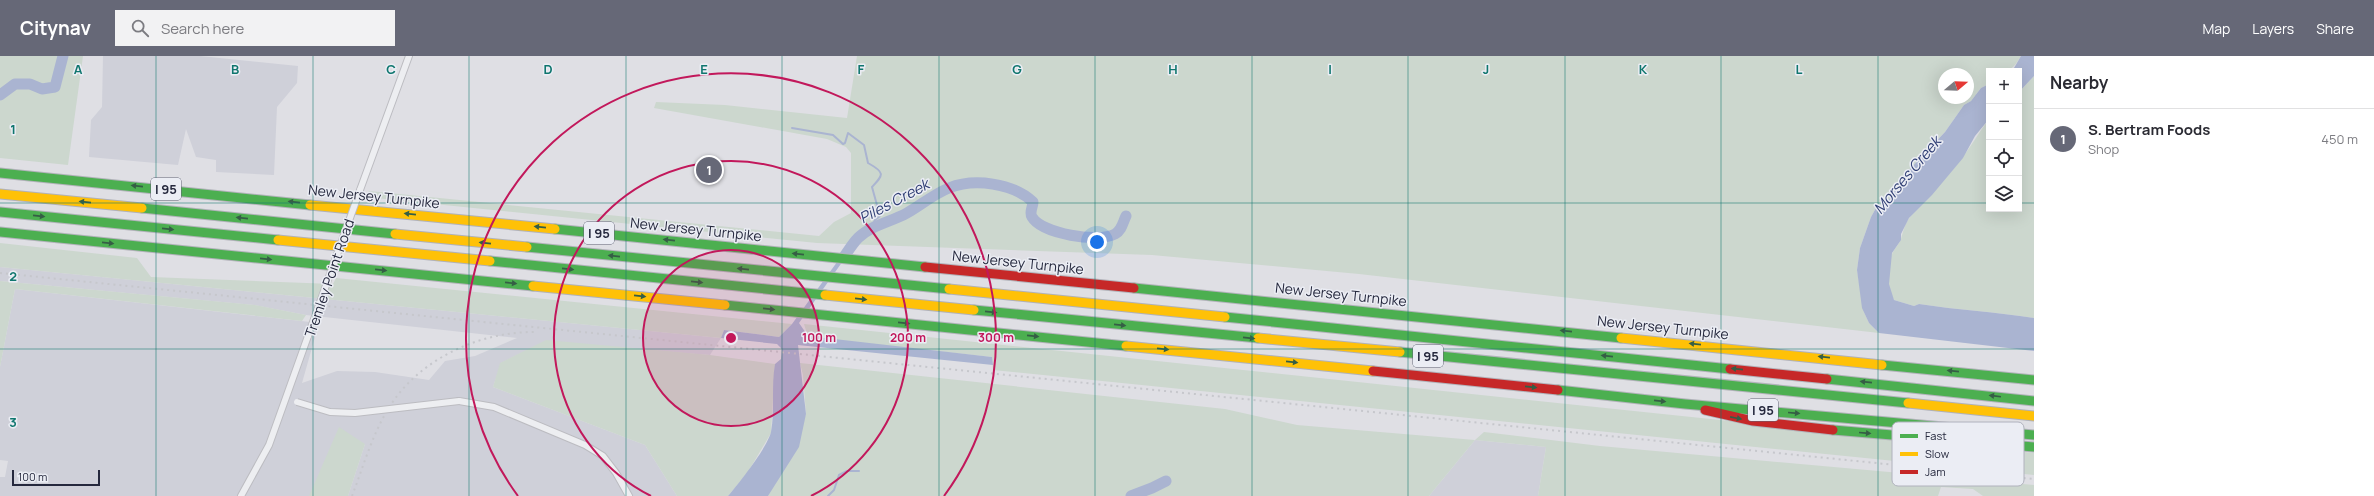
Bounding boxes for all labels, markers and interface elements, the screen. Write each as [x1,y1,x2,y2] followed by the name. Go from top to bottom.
[115,10,395,46] search box
[20,15,91,41] text: Citynav
[129,17,151,39] icon: search
[161,18,244,39] text: Search here
[2202,19,2230,38] text: Map
[2252,19,2294,38] text: Layers
[2316,19,2354,38] text: Share
[74,60,83,78] text: A
[231,60,239,78] text: B
[386,60,396,78] text: C
[543,60,553,78] text: D
[700,60,708,78] text: E
[858,60,865,78] text: F
[1012,60,1022,78] text: G
[1168,60,1178,78] text: H
[1328,60,1332,78] text: I
[1483,60,1489,78] text: J
[1639,60,1648,78] text: K
[1796,60,1803,78] text: L
[1938,68,1974,104] north arrow
[1986,68,2022,212] map controls
[1986,68,2022,104] button: +
[2050,71,2108,94] text: Nearby
[1986,104,2022,140] button: −
[2088,119,2210,140] text: S. Bertram Foods
[10,120,16,138] text: 1
[1868,130,1947,218] water label: Morses Creek
[2060,130,2066,148] text: 1
[2321,130,2358,148] text: 450 m
[1986,140,2022,176] button: locate
[2088,140,2119,158] text: Shop
[696,155,722,185] pin: 1
[855,173,935,228] water label: Piles Creek
[1986,176,2022,212] button: layers
[151,178,181,200] road number: I 95
[307,180,441,212] street label: New Jersey Turnpike
[131,183,143,190] one-way arrow
[79,199,91,205] one-way arrow
[288,199,300,206] one-way arrow
[404,211,416,217] one-way arrow
[33,213,45,219] one-way arrow
[629,213,763,245] street label: New Jersey Turnpike
[236,215,248,221] one-way arrow
[300,216,358,340] street label: Tremley Point Road
[584,222,614,244] road number: I 95
[534,224,546,231] one-way arrow
[162,226,174,232] one-way arrow
[1087,232,1107,252] your location
[663,237,675,244] one-way arrow
[102,239,114,246] one-way arrow
[478,239,491,246] one-way arrow
[951,246,1085,278] street label: New Jersey Turnpike
[792,250,804,257] one-way arrow
[608,252,620,259] one-way arrow
[260,255,272,262] one-way arrow
[737,265,749,272] one-way arrow
[562,266,574,272] one-way arrow
[9,267,17,285] text: 2
[375,267,387,274] one-way arrow
[1274,278,1408,310] street label: New Jersey Turnpike
[691,279,703,285] one-way arrow
[505,280,517,287] one-way arrow
[634,293,646,300] one-way arrow
[855,295,867,302] one-way arrow
[763,306,775,312] one-way arrow
[985,308,997,315] one-way arrow
[1596,311,1730,343] street label: New Jersey Turnpike
[898,319,910,326] one-way arrow
[1114,321,1126,328] one-way arrow
[1560,328,1572,334] one-way arrow
[802,329,836,346] text: 100 m
[890,329,926,346] text: 200 m
[978,329,1014,346] text: 300 m
[724,331,738,345] centre of rings
[1027,333,1039,339] one-way arrow
[1243,334,1255,341] one-way arrow
[1689,341,1701,348] one-way arrow
[1413,345,1443,367] road number: I 95
[1157,346,1169,352] one-way arrow
[1601,352,1613,359] one-way arrow
[1818,354,1830,361] one-way arrow
[1286,359,1298,366] one-way arrow
[1731,366,1743,372] one-way arrow
[1947,368,1960,375] one-way arrow
[1860,379,1872,385] one-way arrow
[1525,384,1537,390] one-way arrow
[1989,393,2001,400] one-way arrow
[1654,398,1666,405] one-way arrow
[1748,399,1778,421] road number: I 95
[1788,410,1800,416] one-way arrow
[9,413,17,431] text: 3
[1730,415,1742,421] one-way arrow
[1892,422,2024,486] legend
[1925,428,1947,443] text: Fast
[1859,429,1871,436] one-way arrow
[1925,446,1950,461] text: Slow
[1925,464,1946,479] text: Jam
[12,468,100,487] scale bar
[18,469,47,484] text: 100 m

